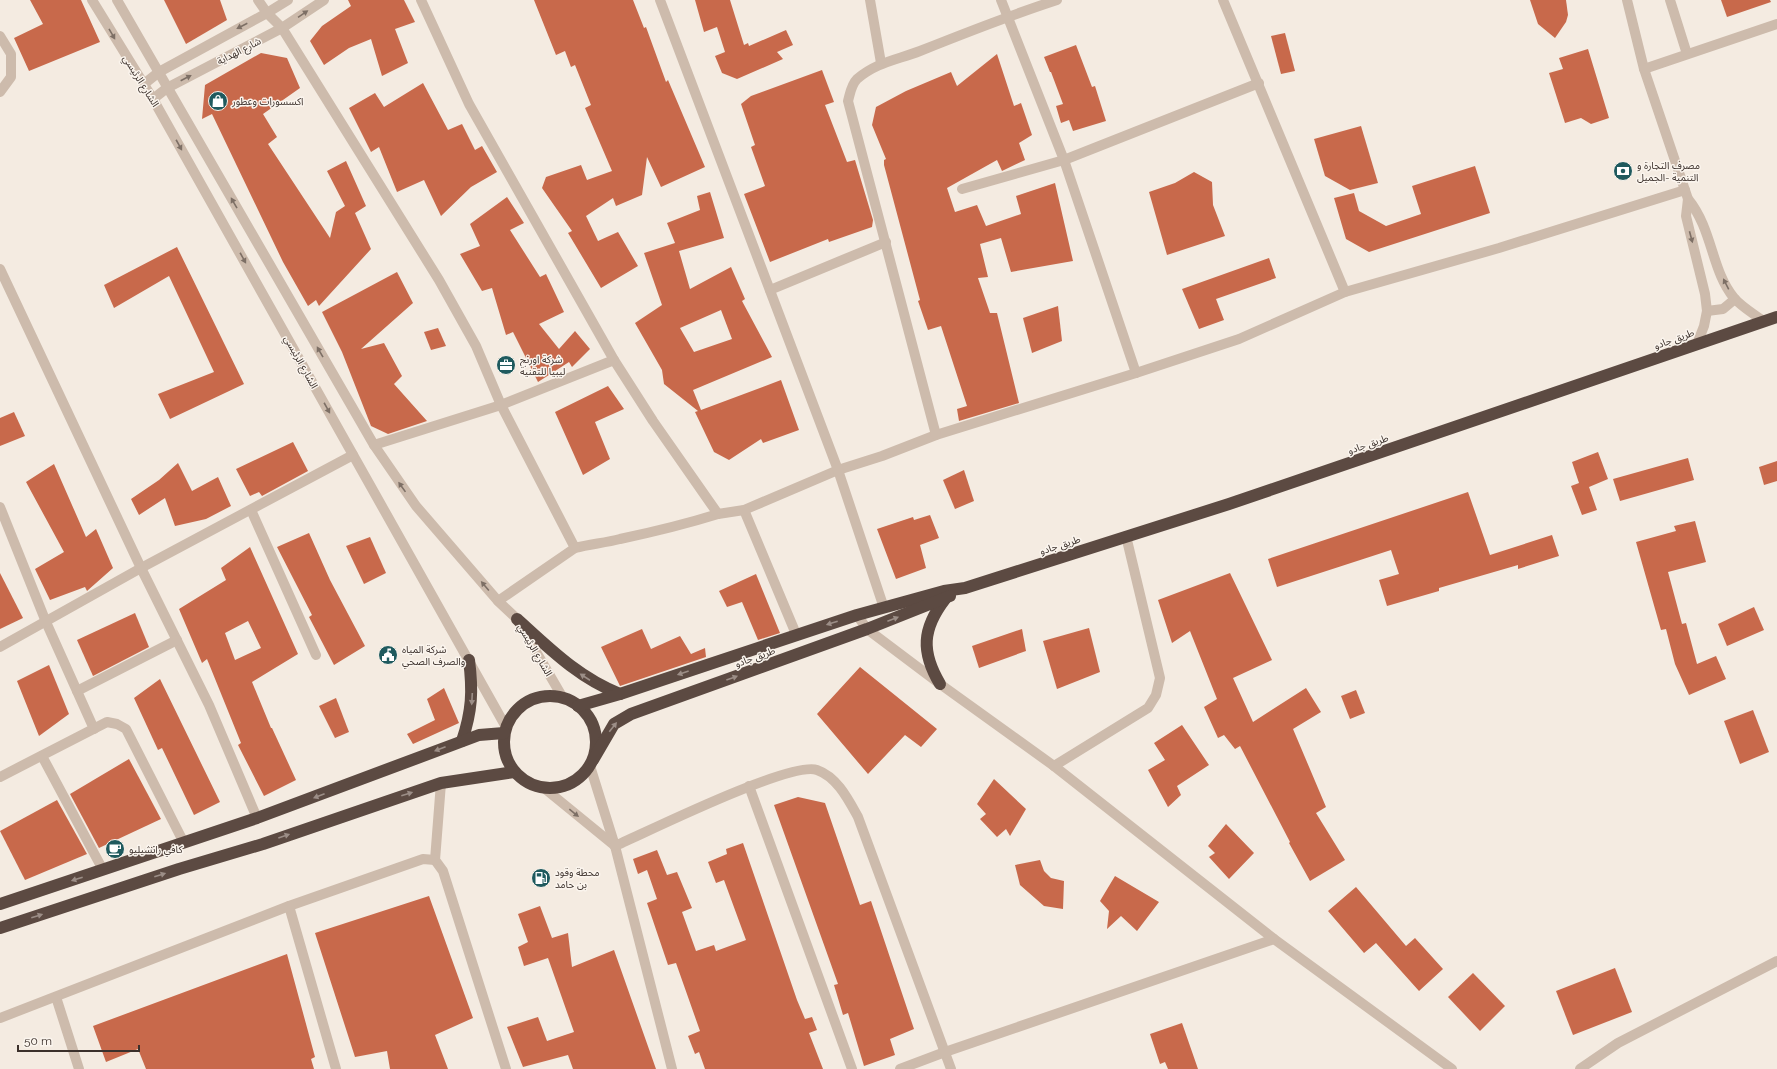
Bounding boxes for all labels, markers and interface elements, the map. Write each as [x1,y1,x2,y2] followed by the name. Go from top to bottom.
[298,10,309,18] one-way arrow
[236,23,248,29] one-way arrow
[108,28,115,40] one-way arrow
[215,35,264,68] street label: شارع الهداية
[119,53,161,110] street label: الشارع الرئيسي
[180,75,191,81] one-way arrow
[207,90,229,112] shop icon: اكسسورات وعطور
[231,96,304,108] place label: اكسسورات وعطور
[175,139,182,151] one-way arrow
[1612,160,1634,182] bank icon: مصرف التجارة و التنمية -الجميل
[1637,160,1700,183] place label: مصرف التجارة و التنمية -الجميل
[230,197,237,209] one-way arrow
[1688,231,1694,244] one-way arrow
[239,252,246,264] one-way arrow
[1723,279,1729,290] one-way arrow
[1652,327,1696,352] street label: طريق جادو
[280,334,320,391] street label: الشارع الرئيسي
[316,346,323,358] one-way arrow
[495,354,517,376] office icon: شركة اورنج ليبيا للتقنية
[520,354,566,377] place label: شركة اورنج ليبيا للتقنية
[324,402,330,414] one-way arrow
[1346,432,1390,457] street label: طريق جادو
[398,481,406,492] one-way arrow
[1038,533,1082,558] street label: طريق جادو
[481,581,490,592] one-way arrow
[888,615,900,621] one-way arrow
[826,620,838,626] one-way arrow
[514,622,554,679] street label: الشارع الرئيسي
[377,644,399,666] public building icon: شركة المياه والصرف الصحي
[402,644,465,669] place label: شركة المياه والصرف الصحي
[733,645,777,670] street label: طريق جادو
[676,670,688,676] one-way arrow
[579,674,591,681] one-way arrow
[726,674,738,680] one-way arrow
[468,693,475,705] one-way arrow
[609,722,617,733] one-way arrow
[434,747,446,753] one-way arrow
[402,791,414,797] one-way arrow
[312,793,324,799] one-way arrow
[569,808,579,817] one-way arrow
[279,833,291,839] one-way arrow
[104,838,126,860] cafe icon: كافي رانشيليو
[129,844,183,857] place label: كافي رانشيليو
[530,867,552,889] fuel station icon: محطة وقود بن حامد
[555,867,600,890] place label: محطة وقود بن حامد
[155,872,167,878] one-way arrow
[70,876,82,882] one-way arrow
[31,913,43,919] one-way arrow
[18,1027,139,1053] scale bar
[24,1034,52,1048] text: 50 m

